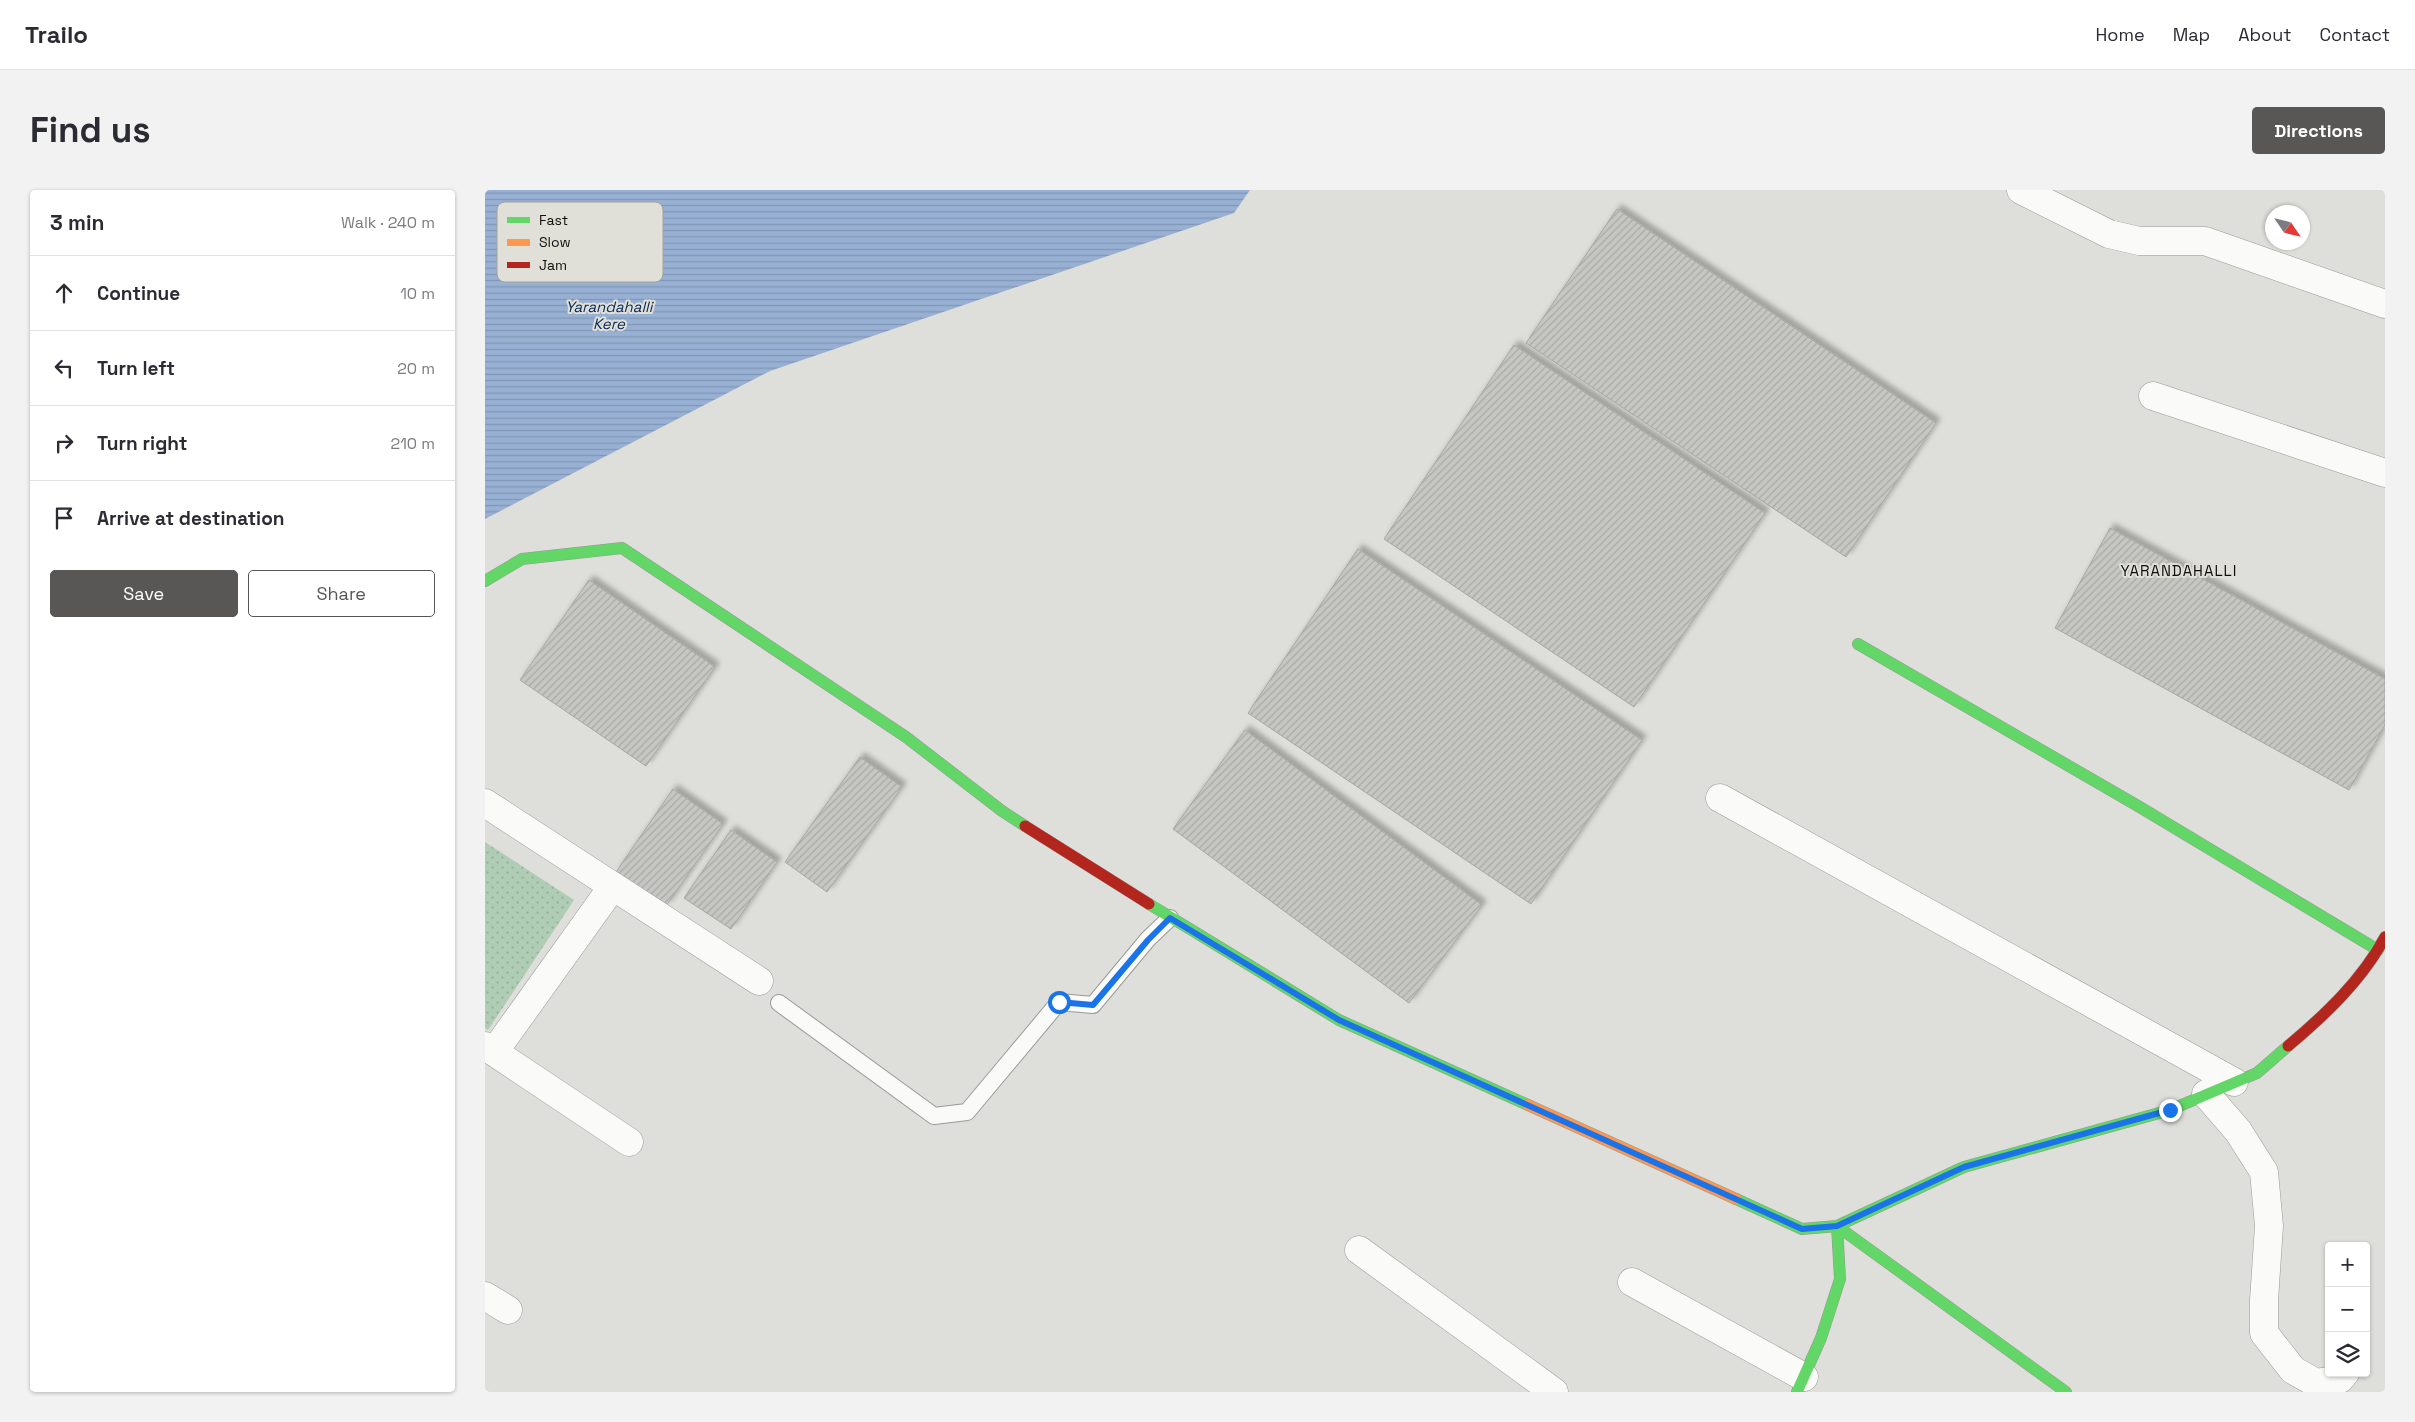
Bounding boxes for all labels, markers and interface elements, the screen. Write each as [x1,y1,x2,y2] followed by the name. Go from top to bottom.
[25,19,88,50] text: Trailo
[2096,23,2145,46] text: Home
[2173,23,2210,46] text: Map
[2238,23,2292,46] text: About
[2320,23,2390,46] text: Contact
[2252,107,2385,154] button: Directions
[30,108,151,152] text: Find us
[497,202,663,282] legend
[2265,205,2310,250] north arrow
[50,209,105,236] text: 3 min
[539,211,568,229] text: Fast
[341,212,435,233] text: Walk · 240 m
[539,233,571,251] text: Slow
[539,256,567,274] text: Jam
[50,279,78,307] icon: ahead
[97,281,180,306] text: Continue
[400,283,435,304] text: 10 m
[566,297,655,333] water label: Yarandahalli Kere
[50,354,78,382] icon: left
[97,356,175,381] text: Turn left
[397,358,435,379] text: 20 m
[50,429,78,457] icon: right
[97,431,187,456] text: Turn right
[391,433,435,454] text: 210 m
[50,504,78,532] icon: arrive
[97,506,285,531] text: Arrive at destination
[2121,561,2237,580] district label: YARANDAHALLI
[50,570,238,617] button: Save
[248,570,435,617] button: Share
[1048,991,1071,1014] route start
[2159,1099,2182,1122] route end
[2325,1242,2370,1377] map controls
[2325,1242,2370,1287] button: +
[2325,1287,2370,1332] button: −
[2325,1332,2370,1377] button: layers

